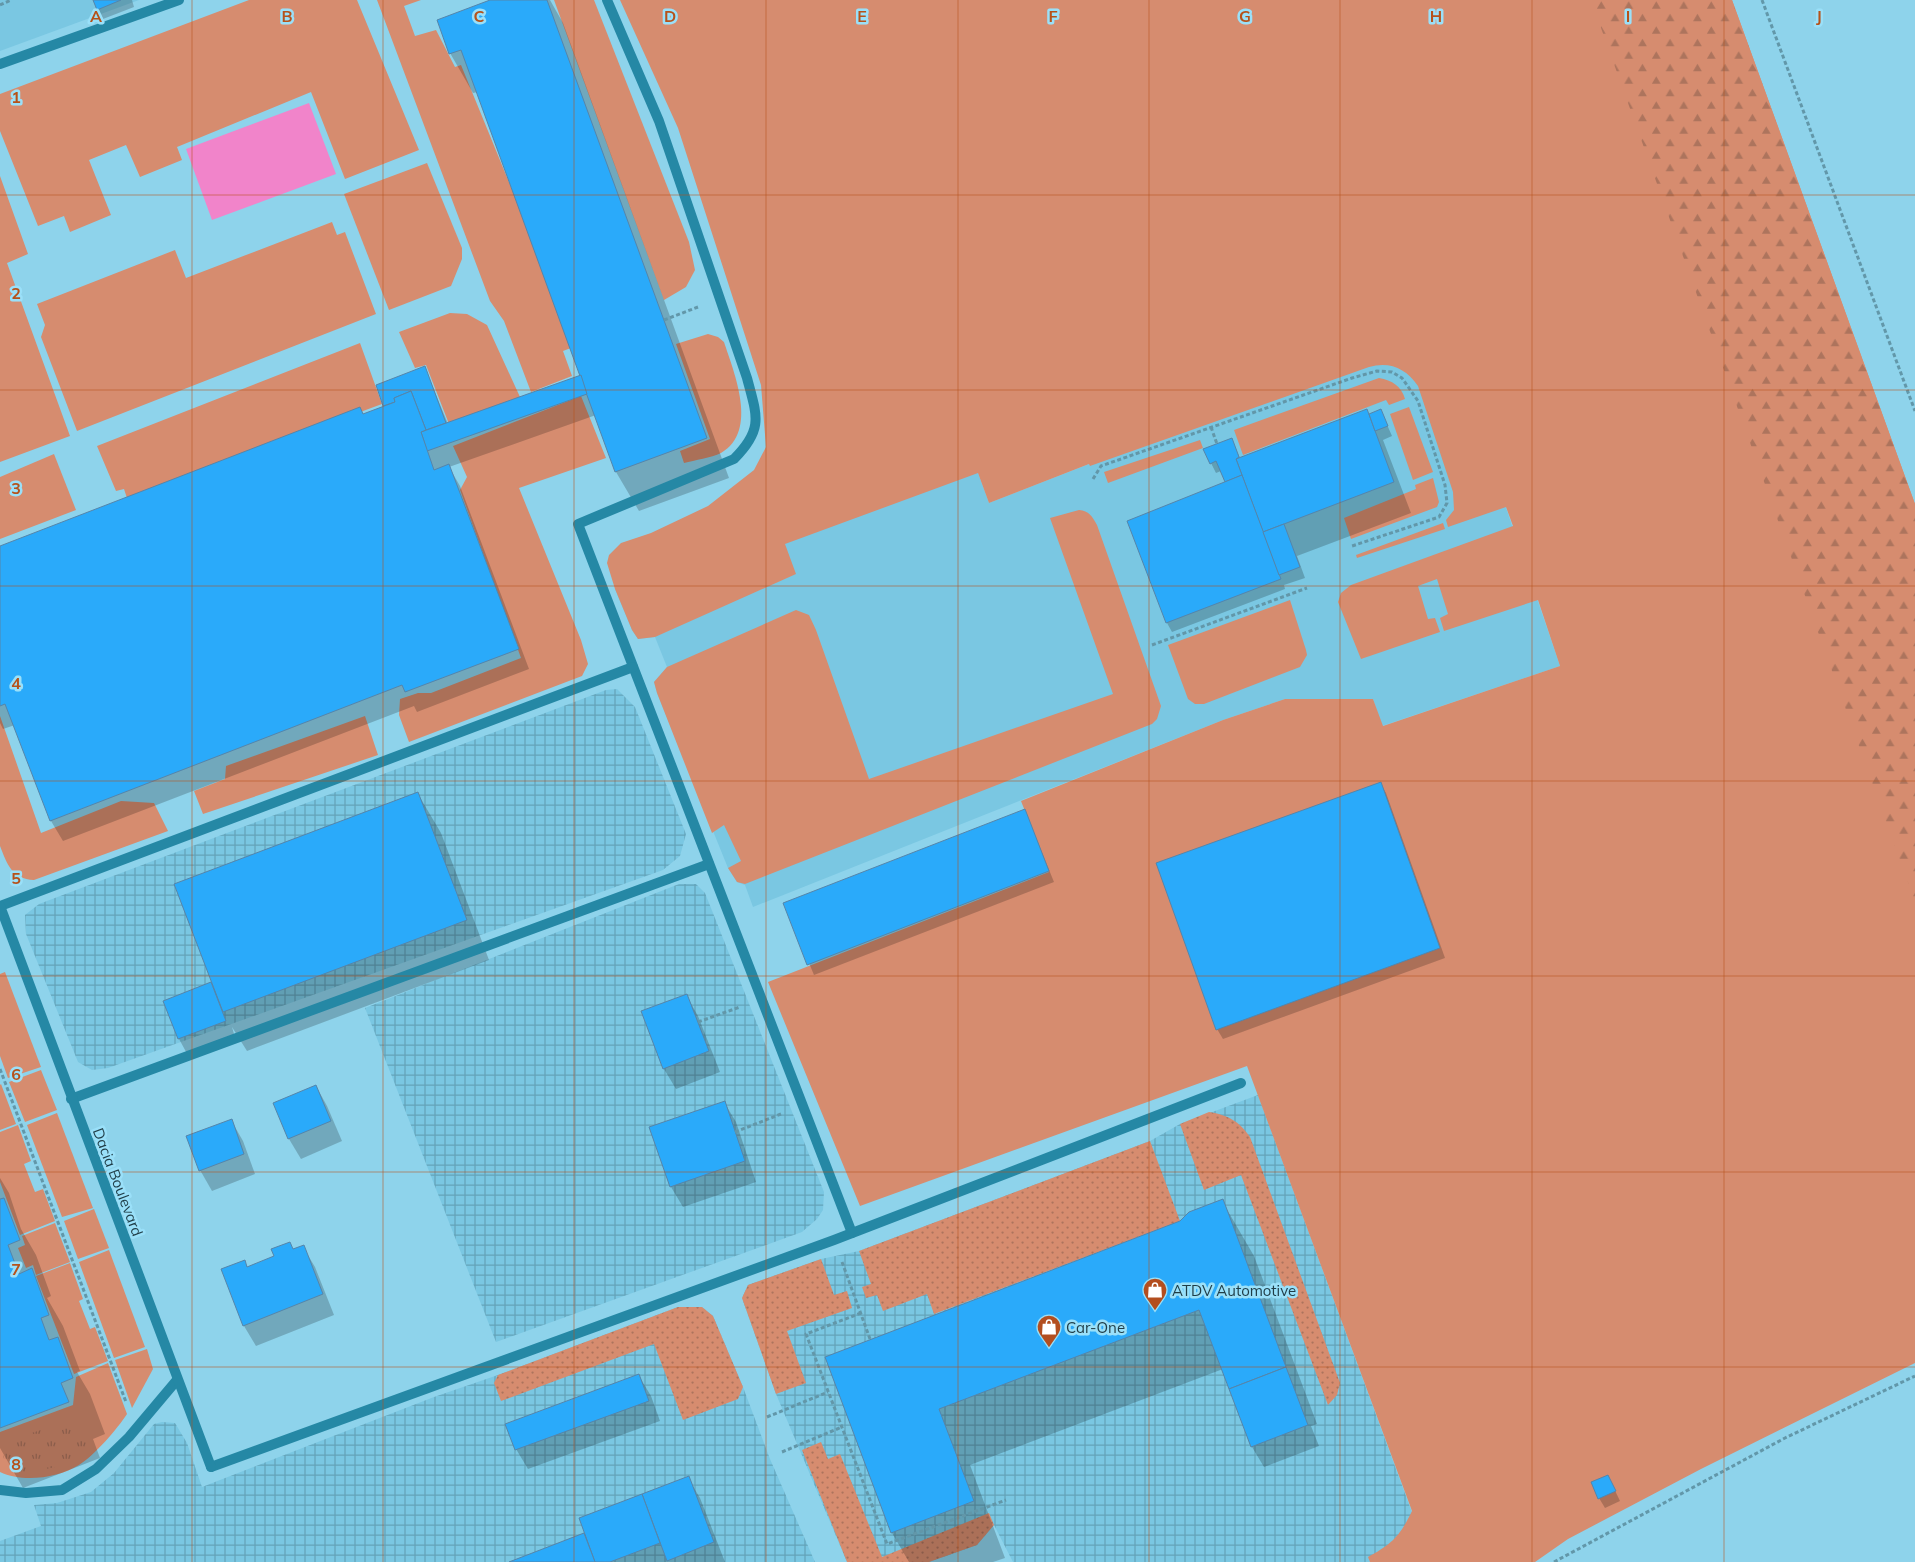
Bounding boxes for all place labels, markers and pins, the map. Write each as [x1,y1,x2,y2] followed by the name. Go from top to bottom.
[1142,1277,1168,1311] shop icon: ATDV Automotive
[1172,1281,1296,1300] place label: ATDV Automotive
[1036,1314,1062,1348] shop icon: Car-One
[1066,1318,1125,1337] place label: Car-One

